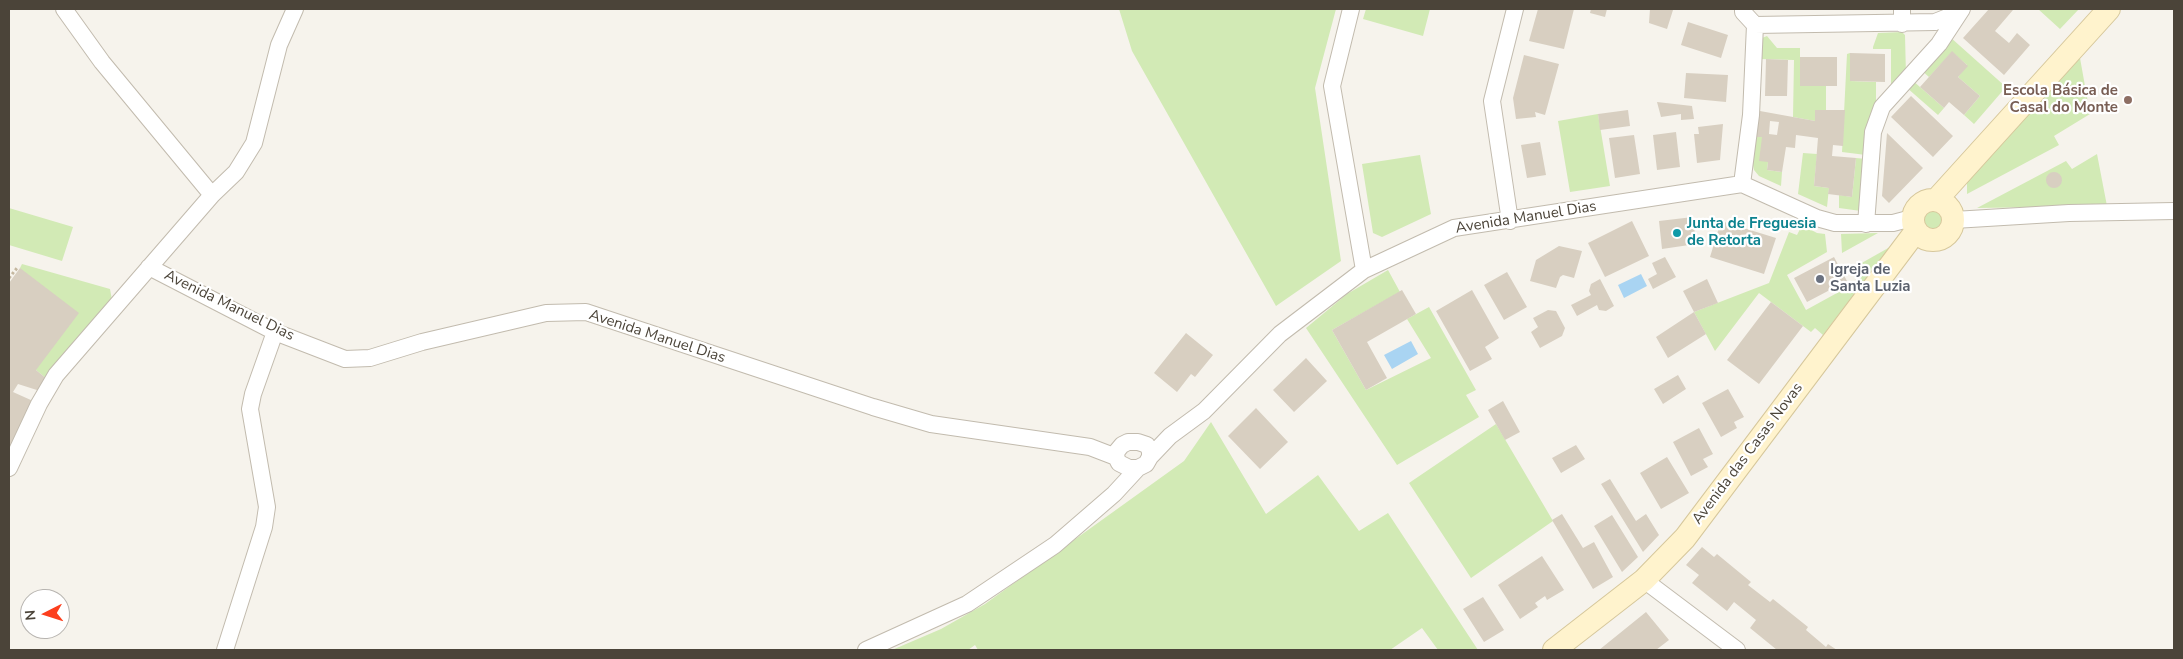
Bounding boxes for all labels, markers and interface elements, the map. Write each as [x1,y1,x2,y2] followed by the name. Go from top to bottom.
[2003,82,2118,117] place label: Escola Básica de Casal do Monte
[2122,94,2134,106] marker: Escola Básica de Casal do Monte
[1454,198,1598,238] street label: Avenida Manuel Dias
[1687,215,1816,250] place label: Junta de Freguesia de Retorta
[1671,227,1683,239] marker: Junta de Freguesia de Retorta
[1830,261,1911,296] place label: Igreja de Santa Luzia
[161,267,297,345] street label: Avenida Manuel Dias
[1814,273,1826,285] marker: Igreja de Santa Luzia
[586,306,728,368] street label: Avenida Manuel Dias
[1689,380,1807,528] street label: Avenida das Casas Novas
[20,589,70,639] north arrow
[21,609,40,621] text: N

